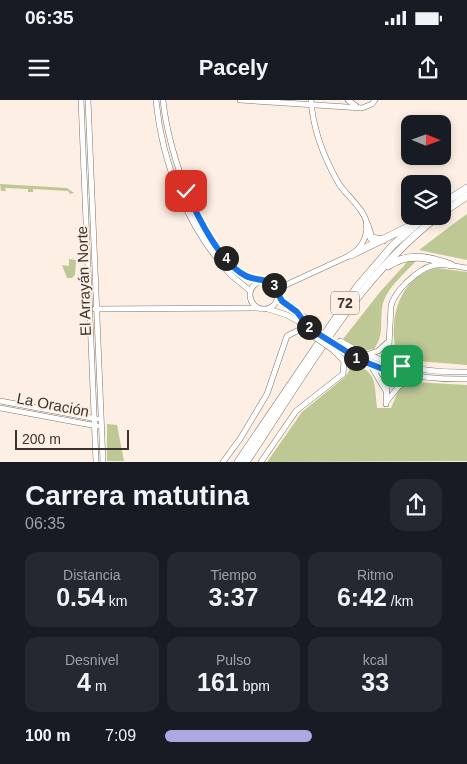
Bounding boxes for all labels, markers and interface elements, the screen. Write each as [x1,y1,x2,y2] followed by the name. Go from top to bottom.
[25,7,74,28] text: 06:35
[25,54,53,82] icon: menu
[414,54,442,82] icon: share
[199,55,268,80] text: Pacely
[401,115,451,165] north arrow
[401,115,451,225] map controls
[165,170,207,212] pin
[401,175,451,225] button: layers
[172,177,200,205] icon: check
[73,226,94,336] street label: El Arrayán Norte
[214,246,238,270] pin: 4
[223,250,230,266] text: 4
[262,272,286,298] pin: 3
[271,277,278,293] text: 3
[331,292,359,314] road number: 72
[296,314,322,340] pin: 2
[306,319,313,335] text: 2
[381,345,423,387] pin
[344,346,368,370] pin: 1
[353,350,360,366] text: 1
[388,352,416,380] icon: arrive
[15,389,91,420] street label: La Oración
[15,427,129,450] scale bar
[22,431,61,447] text: 200 m
[390,479,442,531] button: share
[25,480,249,511] text: Carrera matutina
[25,515,65,532] text: 06:35
[63,567,121,583] text: Distancia
[210,567,257,583] text: Tiempo
[357,567,393,583] text: Ritmo
[56,583,105,611] text: 0.54
[208,583,259,611] text: 3:37
[337,583,387,611] text: 6:42
[105,593,127,609] text: km
[387,593,413,609] text: /km
[65,652,119,668] text: Desnivel
[216,652,251,668] text: Pulso
[363,652,388,668] text: kcal
[77,668,91,696] text: 4
[197,668,239,696] text: 161
[361,668,389,696] text: 33
[91,678,107,694] text: m
[239,678,270,694] text: bpm
[25,727,70,744] text: 100 m
[105,727,136,744] text: 7:09

